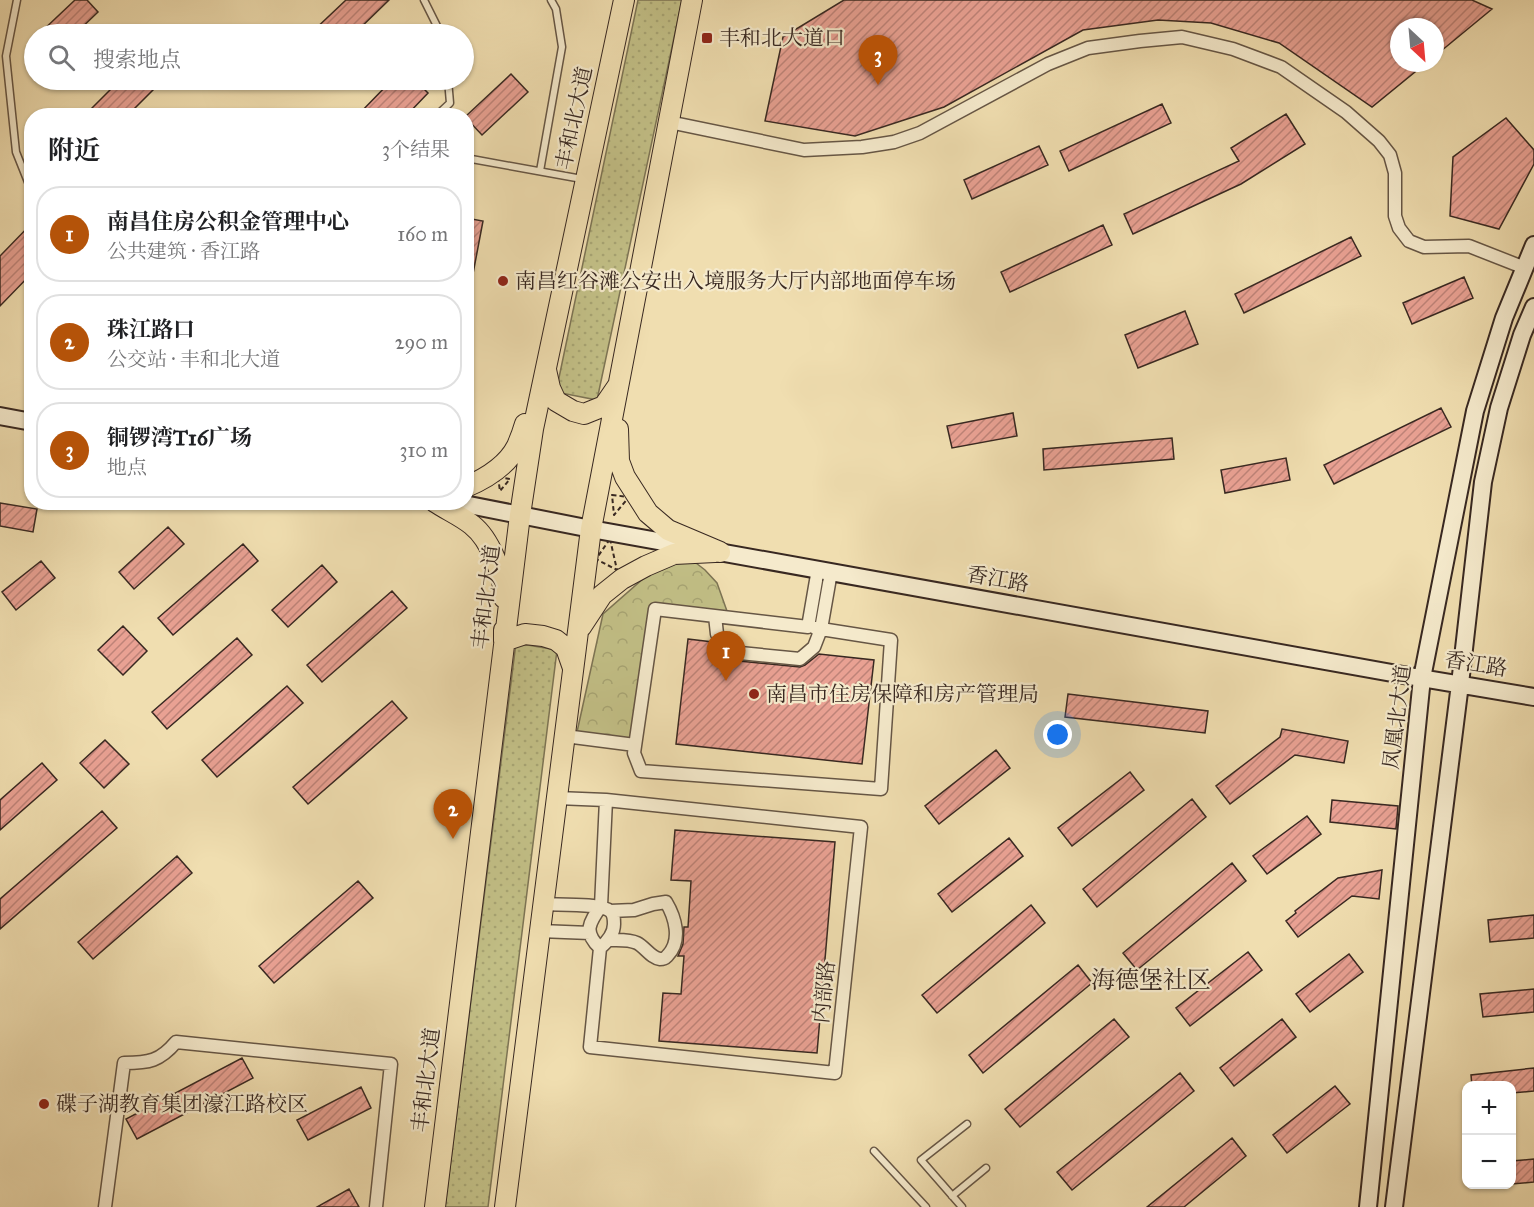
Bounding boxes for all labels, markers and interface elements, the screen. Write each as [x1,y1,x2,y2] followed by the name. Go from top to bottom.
[1390,18,1444,72] north arrow
[24,24,474,90] search box
[719,25,845,51] place label: 丰和北大道口
[700,31,714,45] marker: 丰和北大道口
[858,36,898,85] pin: 3
[45,41,78,74] icon: search
[93,46,181,73] text: 搜索地点
[550,64,598,172] street label: 丰和北大道
[48,134,100,166] text: 附近
[382,137,450,161] text: 3个结果
[107,208,349,235] text: 南昌住房公积金管理中心
[66,222,73,246] text: 1
[397,222,448,246] text: 160 m
[107,239,260,263] text: 公共建筑 · 香江路
[515,268,956,294] place label: 南昌红谷滩公安出入境服务大厅内部地面停车场
[496,274,510,288] marker: 南昌红谷滩公安出入境服务大厅内部地面停车场
[107,316,195,343] text: 珠江路口
[65,330,74,354] text: 2
[395,330,448,354] text: 290 m
[107,347,280,371] text: 公交站 · 丰和北大道
[107,424,252,451] text: 铜锣湾T16广场
[66,438,74,462] text: 3
[399,438,448,462] text: 310 m
[107,455,147,479] text: 地点
[467,543,505,651] street label: 丰和北大道
[965,561,1031,597] street label: 香江路
[706,632,746,681] pin: 1
[1443,646,1509,682] street label: 香江路
[1378,663,1416,771] street label: 凤凰北大道
[766,681,1039,707] place label: 南昌市住房保障和房产管理局
[747,687,761,701] marker: 南昌市住房保障和房产管理局
[1043,720,1072,749] your location
[434,790,472,839] pin: 2
[808,959,840,1025] street label: 内部路
[1091,965,1211,995] district label: 海德堡社区
[407,1026,445,1134] street label: 丰和北大道
[1462,1081,1516,1189] map controls
[1462,1081,1516,1135] button: +
[56,1091,308,1117] place label: 碟子湖教育集团濠江路校区
[37,1097,51,1111] marker: 碟子湖教育集团濠江路校区
[1462,1135,1516,1189] button: −

